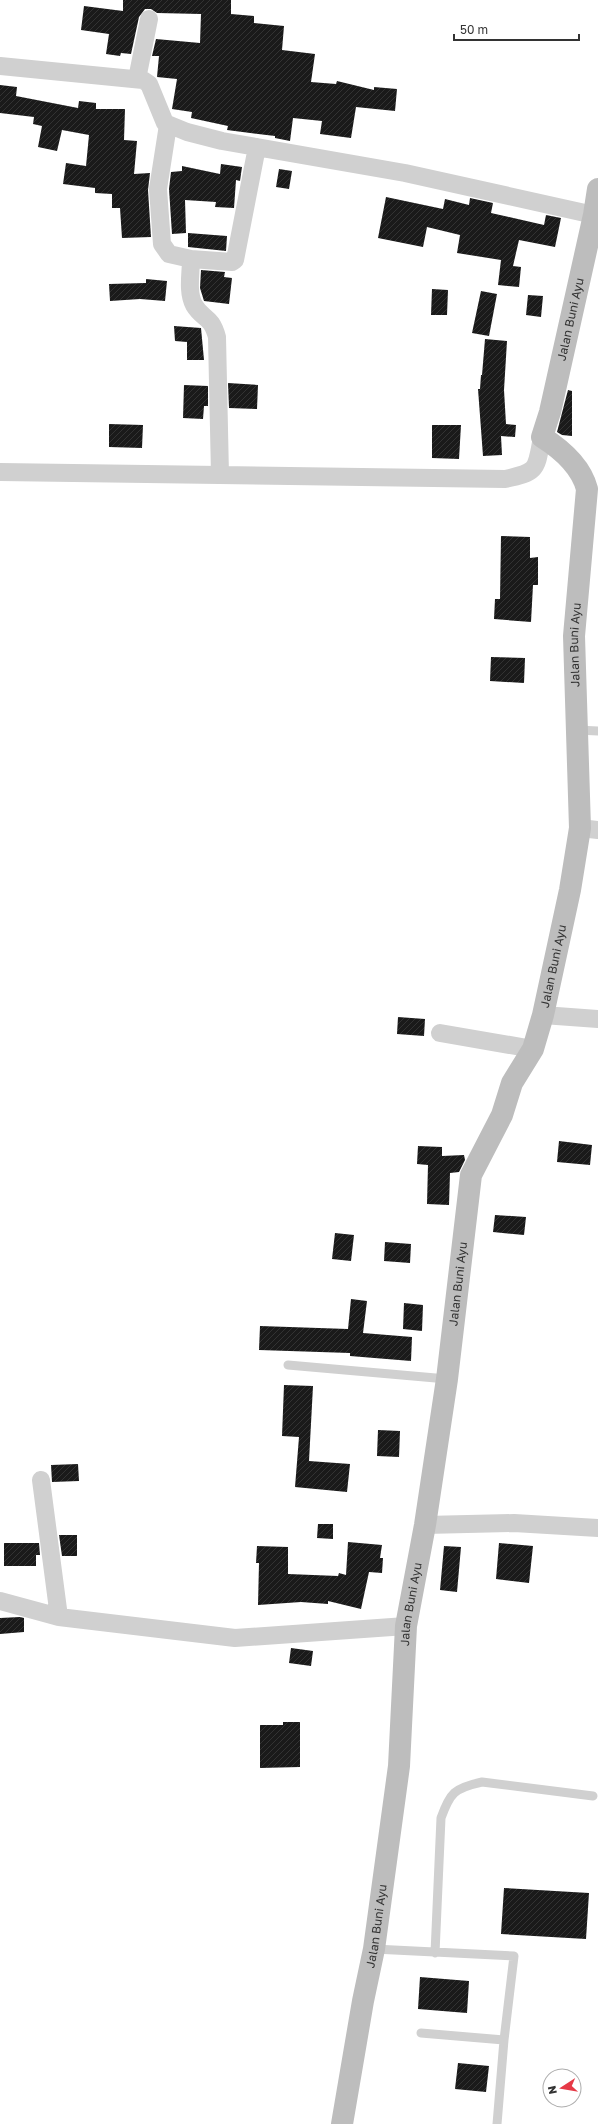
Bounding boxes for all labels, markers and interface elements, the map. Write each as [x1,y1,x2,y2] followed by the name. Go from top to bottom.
[454,16,579,42] scale bar
[460,22,488,37] text: 50 m
[554,276,587,362] street label: Jalan Buni Ayu
[566,602,584,687] street label: Jalan Buni Ayu
[537,923,569,1009] street label: Jalan Buni Ayu
[445,1241,470,1327] street label: Jalan Buni Ayu
[397,1561,425,1647] street label: Jalan Buni Ayu
[362,1883,390,1969] street label: Jalan Buni Ayu
[542,2068,582,2108] north arrow
[545,2085,559,2096] text: N

